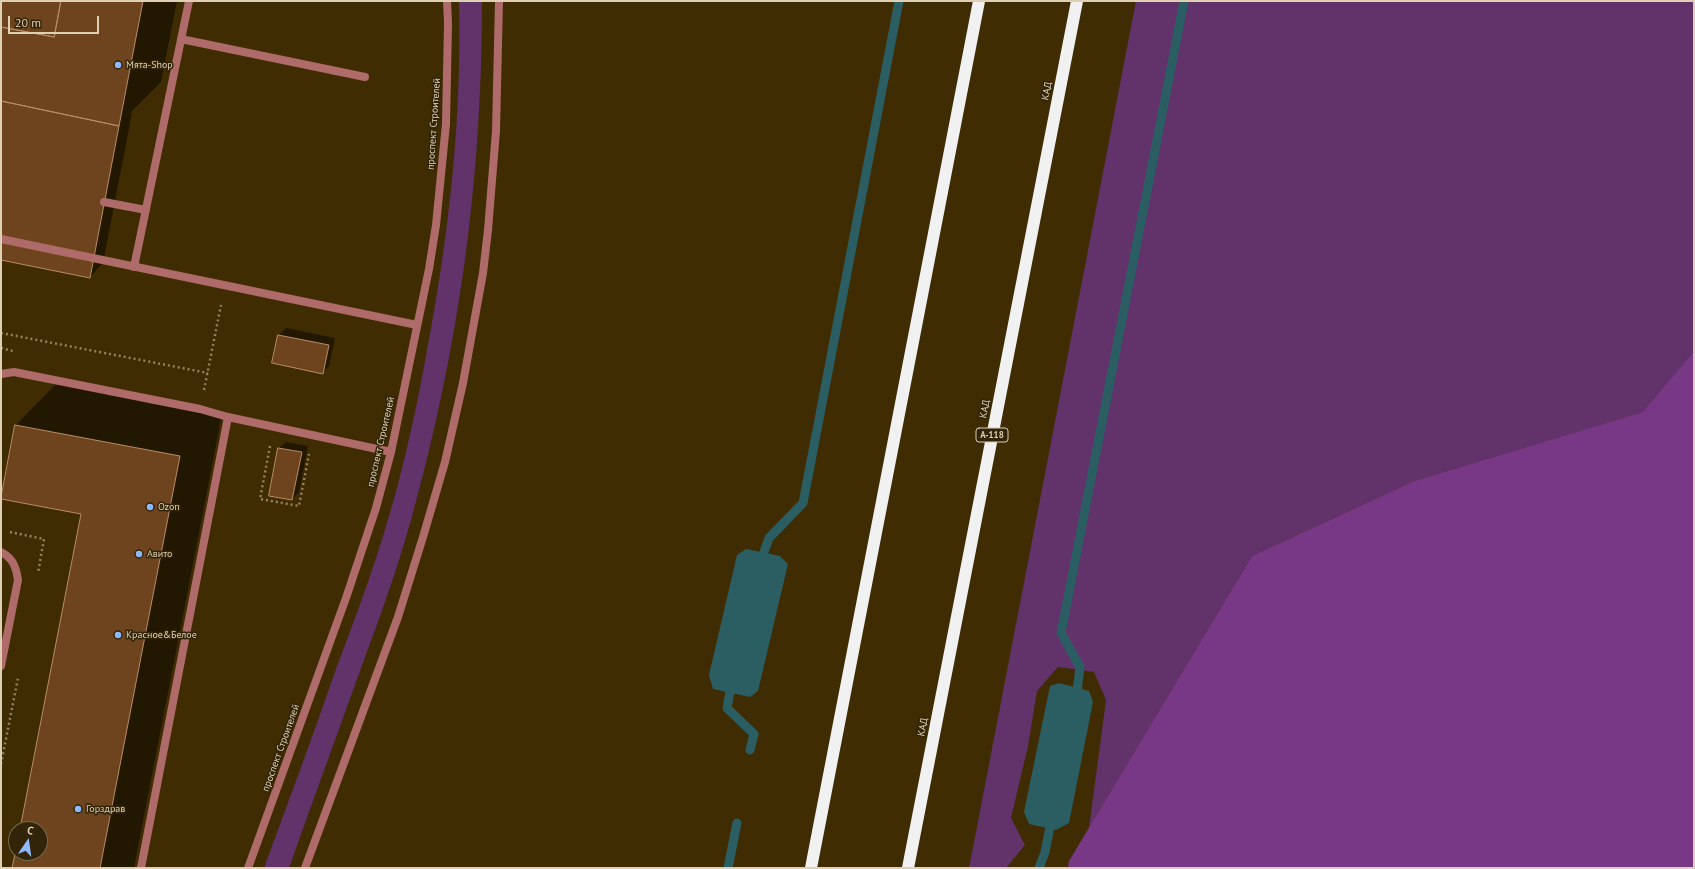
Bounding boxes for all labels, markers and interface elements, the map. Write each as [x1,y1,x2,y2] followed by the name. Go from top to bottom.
[10,8,101,34] scale bar
[15,15,41,30] text: 20 m
[126,59,173,71] place label: Мята-Shop
[113,60,123,70] marker: Мята-Shop
[425,78,443,170] street label: проспект Строителей
[1039,81,1055,101] street label: КАД
[365,396,397,488] street label: проспект Строителей
[977,399,993,419] street label: КАД
[976,428,1008,442] road number: А-118
[158,501,180,513] place label: Ozon
[145,502,155,512] marker: Ozon
[147,548,172,560] place label: Авито
[134,549,144,559] marker: Авито
[126,629,197,641] place label: Красное&Белое
[113,630,123,640] marker: Красное&Белое
[260,703,302,793] street label: проспект Строителей
[915,717,931,737] street label: КАД
[86,803,125,815] place label: Горздрав
[73,804,83,814] marker: Горздрав
[8,821,48,861] north arrow
[26,823,35,838] text: С

